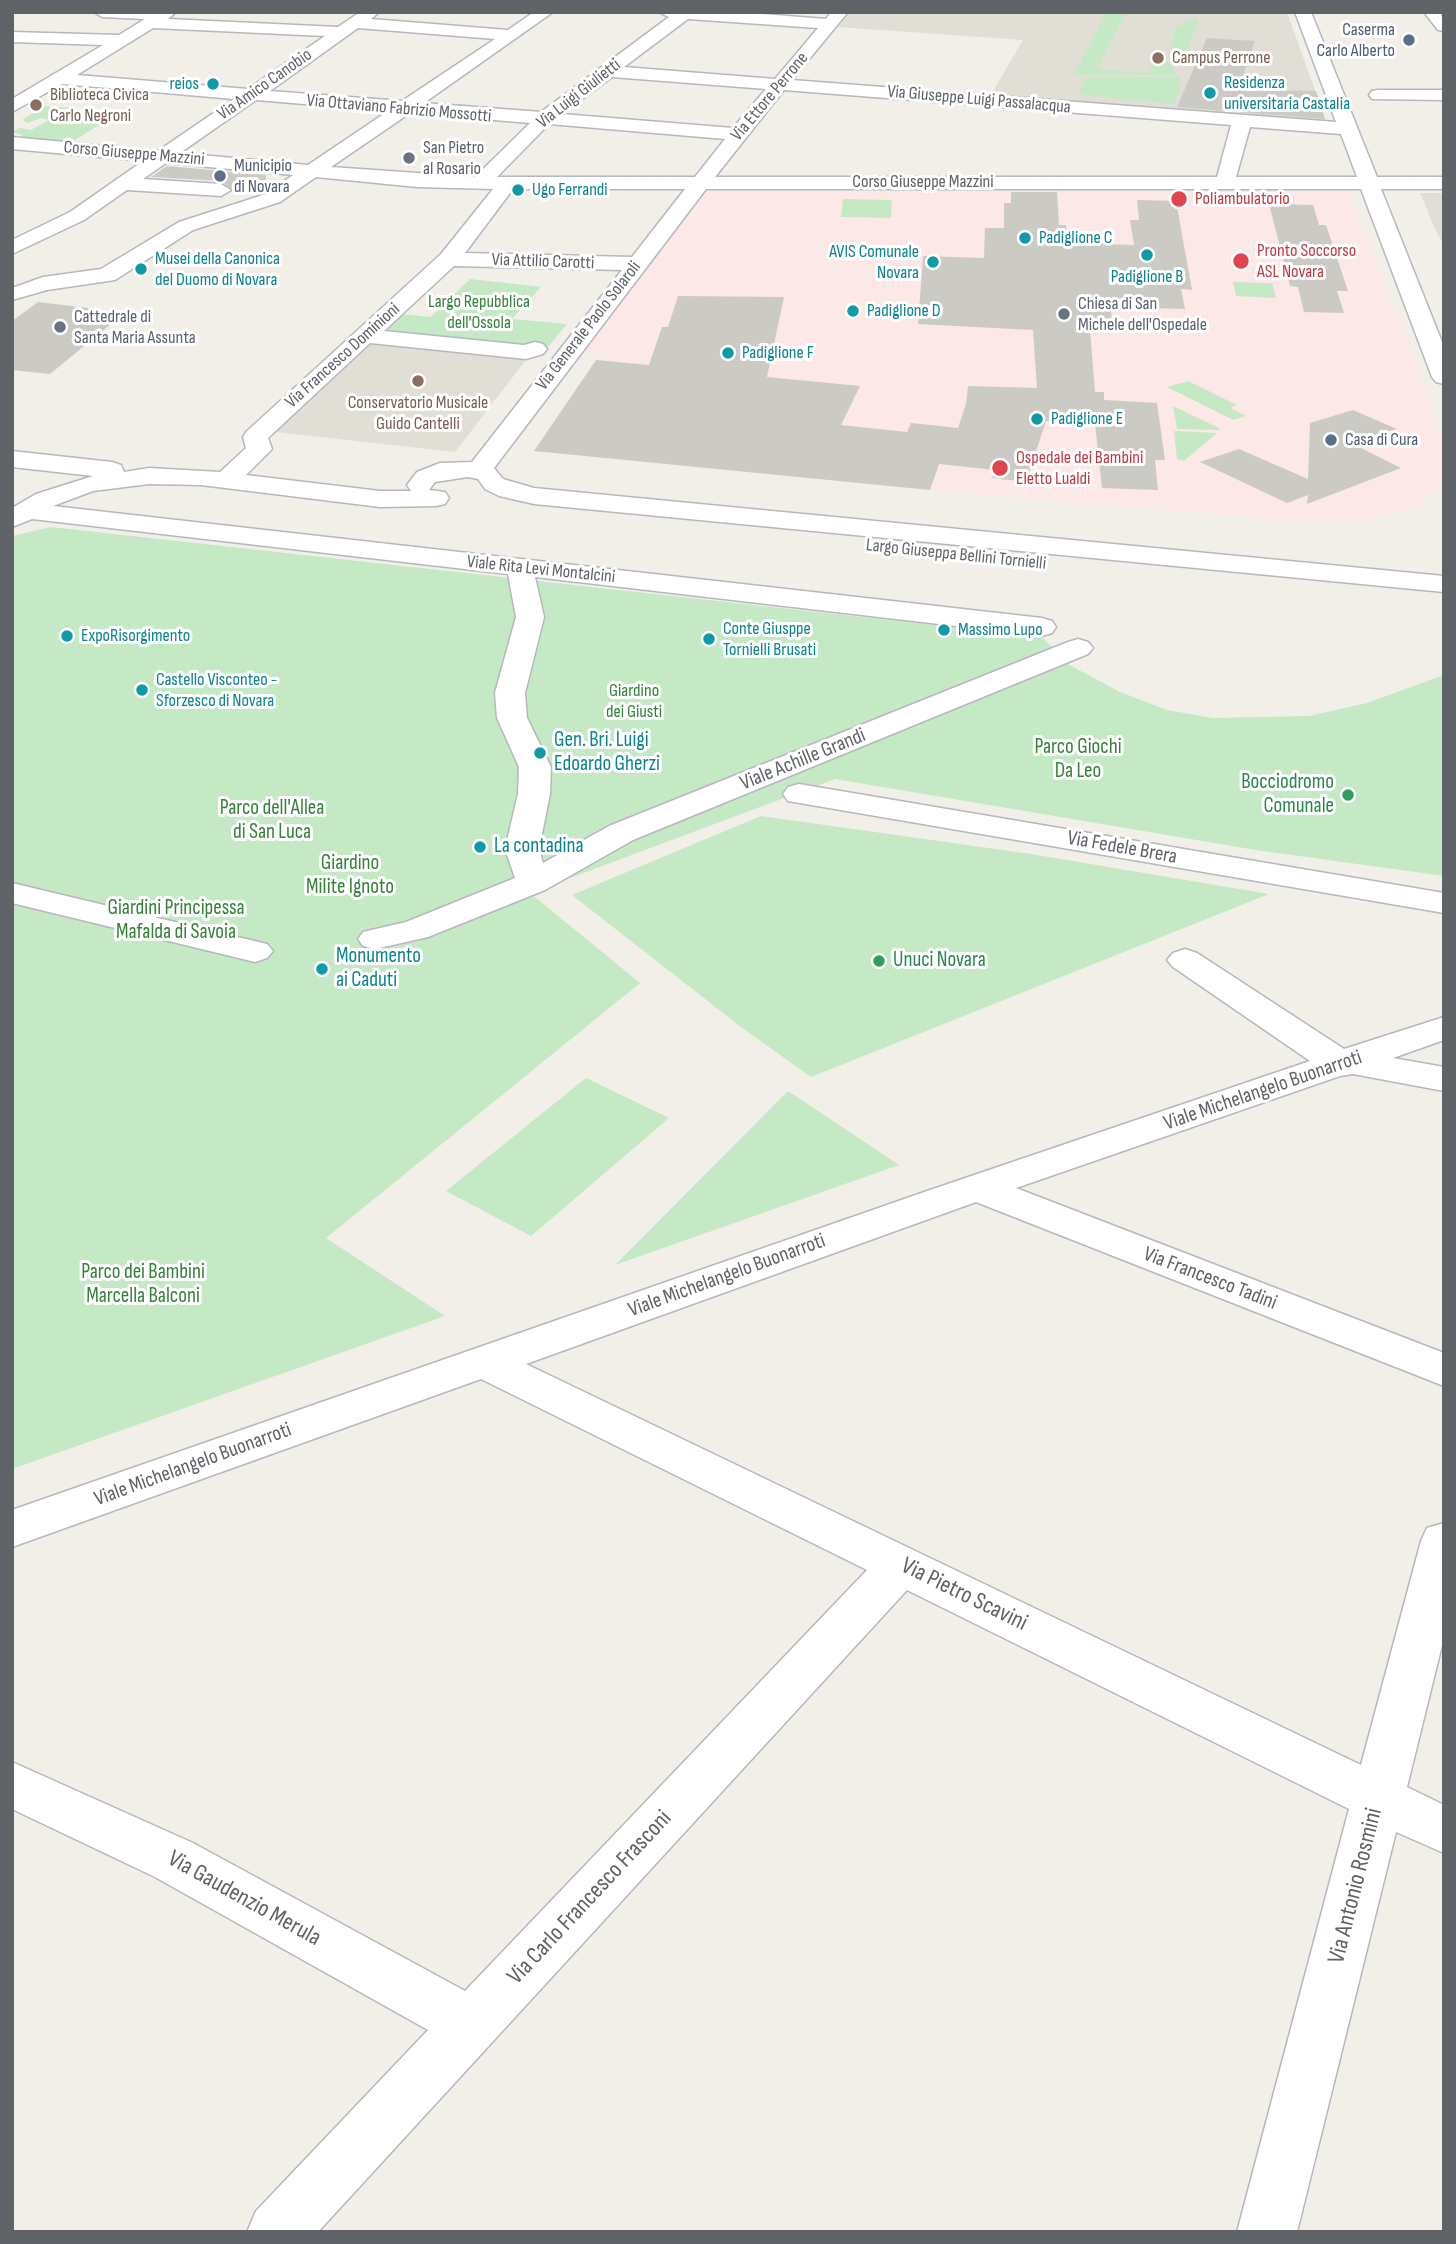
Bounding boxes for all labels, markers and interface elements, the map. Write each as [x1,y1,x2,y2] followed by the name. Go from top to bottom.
[1317,19,1395,61] place label: Caserma Carlo Alberto
[1401,32,1417,48] marker: Caserma Carlo Alberto
[214,44,316,126] street label: Via Amico Canobio
[1172,47,1270,69] place label: Campus Perrone
[727,48,813,146] street label: Via Ettore Perrone
[1150,50,1166,66] marker: Campus Perrone
[533,55,625,133] street label: Via Luigi Giulietti
[1224,72,1350,114] place label: Residenza universitaria Castalia
[170,73,199,95] place label: reios
[205,76,221,92] marker: reios
[886,81,1072,119] street label: Via Giuseppe Luigi Passalacqua
[50,84,149,126] place label: Biblioteca Civica Carlo Negroni
[1202,85,1218,101] marker: Residenza universitaria Castalia
[306,90,492,128] street label: Via Ottaviano Fabrizio Mossotti
[28,97,44,113] marker: Biblioteca Civica Carlo Negroni
[63,137,205,171] street label: Corso Giuseppe Mazzini
[423,137,484,180] place label: San Pietro al Rosario
[401,150,417,166] marker: San Pietro al Rosario
[234,155,292,198] place label: Municipio di Novara
[212,168,228,184] marker: Municipio di Novara
[852,171,994,193] street label: Corso Giuseppe Mazzini
[532,179,608,201] place label: Ugo Ferrandi
[510,182,526,198] marker: Ugo Ferrandi
[1195,188,1290,210] place label: Poliambulatorio
[1169,189,1189,209] marker: Poliambulatorio
[1039,227,1112,249] place label: Padiglione C
[1017,230,1033,246] marker: Padiglione C
[1257,240,1356,282] place label: Pronto Soccorso ASL Novara
[829,241,919,284] place label: AVIS Comunale Novara
[1139,247,1155,263] marker: Padiglione B
[155,248,280,290] place label: Musei della Canonica del Duomo di Novara
[491,249,595,275] street label: Via Attilio Carotti
[1231,251,1251,271] marker: Pronto Soccorso ASL Novara
[925,254,941,270] marker: AVIS Comunale Novara
[532,257,646,395] street label: Via Generale Paolo Solaroli
[133,261,149,277] marker: Musei della Canonica del Duomo di Novara
[1111,266,1183,288] place label: Padiglione B
[428,291,530,334] park label: Largo Repubblica dell'Ossola
[1078,293,1207,336] place label: Chiesa di San Michele dell'Ospedale
[281,299,405,413] street label: Via Francesco Dominioni
[867,300,941,322] place label: Padiglione D
[845,303,861,319] marker: Padiglione D
[74,306,196,348] place label: Cattedrale di Santa Maria Assunta
[1056,306,1072,322] marker: Chiesa di San Michele dell'Ospedale
[52,319,68,335] marker: Cattedrale di Santa Maria Assunta
[742,342,814,364] place label: Padiglione F
[720,345,736,361] marker: Padiglione F
[410,373,426,389] marker: Conservatorio Musicale Guido Cantelli
[348,392,488,434] place label: Conservatorio Musicale Guido Cantelli
[1051,408,1123,430] place label: Padiglione E
[1029,411,1045,427] marker: Padiglione E
[1345,429,1418,451] place label: Casa di Cura
[1323,432,1339,448] marker: Casa di Cura
[1016,447,1143,490] place label: Ospedale dei Bambini Eletto Lualdi
[990,458,1010,478] marker: Ospedale dei Bambini Eletto Lualdi
[865,535,1047,575] street label: Largo Giuseppa Bellini Tornielli
[466,551,616,589] street label: Viale Rita Levi Montalcini
[723,618,816,660] place label: Conte Giusppe Tornielli Brusati
[958,619,1043,641] place label: Massimo Lupo
[936,622,952,638] marker: Massimo Lupo
[81,625,190,647] place label: ExpoRisorgimento
[59,628,75,644] marker: ExpoRisorgimento
[701,631,717,647] marker: Conte Giusppe Tornielli Brusati
[156,669,277,712] place label: Castello Visconteo - Sforzesco di Novara
[606,680,662,722] park label: Giardino dei Giusti
[134,682,150,698] marker: Castello Visconteo - Sforzesco di Novara
[737,723,869,797] street label: Viale Achille Grandi
[554,728,660,778] place label: Gen. Bri. Luigi Edoardo Gherzi
[1034,735,1122,785] park label: Parco Giochi Da Leo
[532,745,548,761] marker: Gen. Bri. Luigi Edoardo Gherzi
[1241,770,1334,820] place label: Bocciodromo Comunale
[1340,787,1356,803] marker: Bocciodromo Comunale
[220,796,324,846] park label: Parco dell'Allea di San Luca
[1065,826,1179,870] street label: Via Fedele Brera
[494,834,583,860] place label: La contadina
[472,839,488,855] marker: La contadina
[306,851,394,901] park label: Giardino Milite Ignoto
[107,896,245,946] park label: Giardini Principessa Mafalda di Savoia
[336,944,421,994] place label: Monumento ai Caduti
[893,948,986,974] place label: Unuci Novara
[871,953,887,969] marker: Unuci Novara
[314,961,330,977] marker: Monumento ai Caduti
[1161,1045,1365,1137] street label: Viale Michelangelo Buonarroti
[625,1229,829,1323] street label: Viale Michelangelo Buonarroti
[1140,1242,1280,1316] street label: Via Francesco Tadini
[81,1260,205,1310] park label: Parco dei Bambini Marcella Balconi
[91,1418,295,1512] street label: Viale Michelangelo Buonarroti
[896,1552,1032,1638] street label: Via Pietro Scavini
[502,1805,678,1991] street label: Via Carlo Francesco Frasconi
[1323,1805,1389,1967] street label: Via Antonio Rosmini
[162,1845,326,1953] street label: Via Gaudenzio Merula

